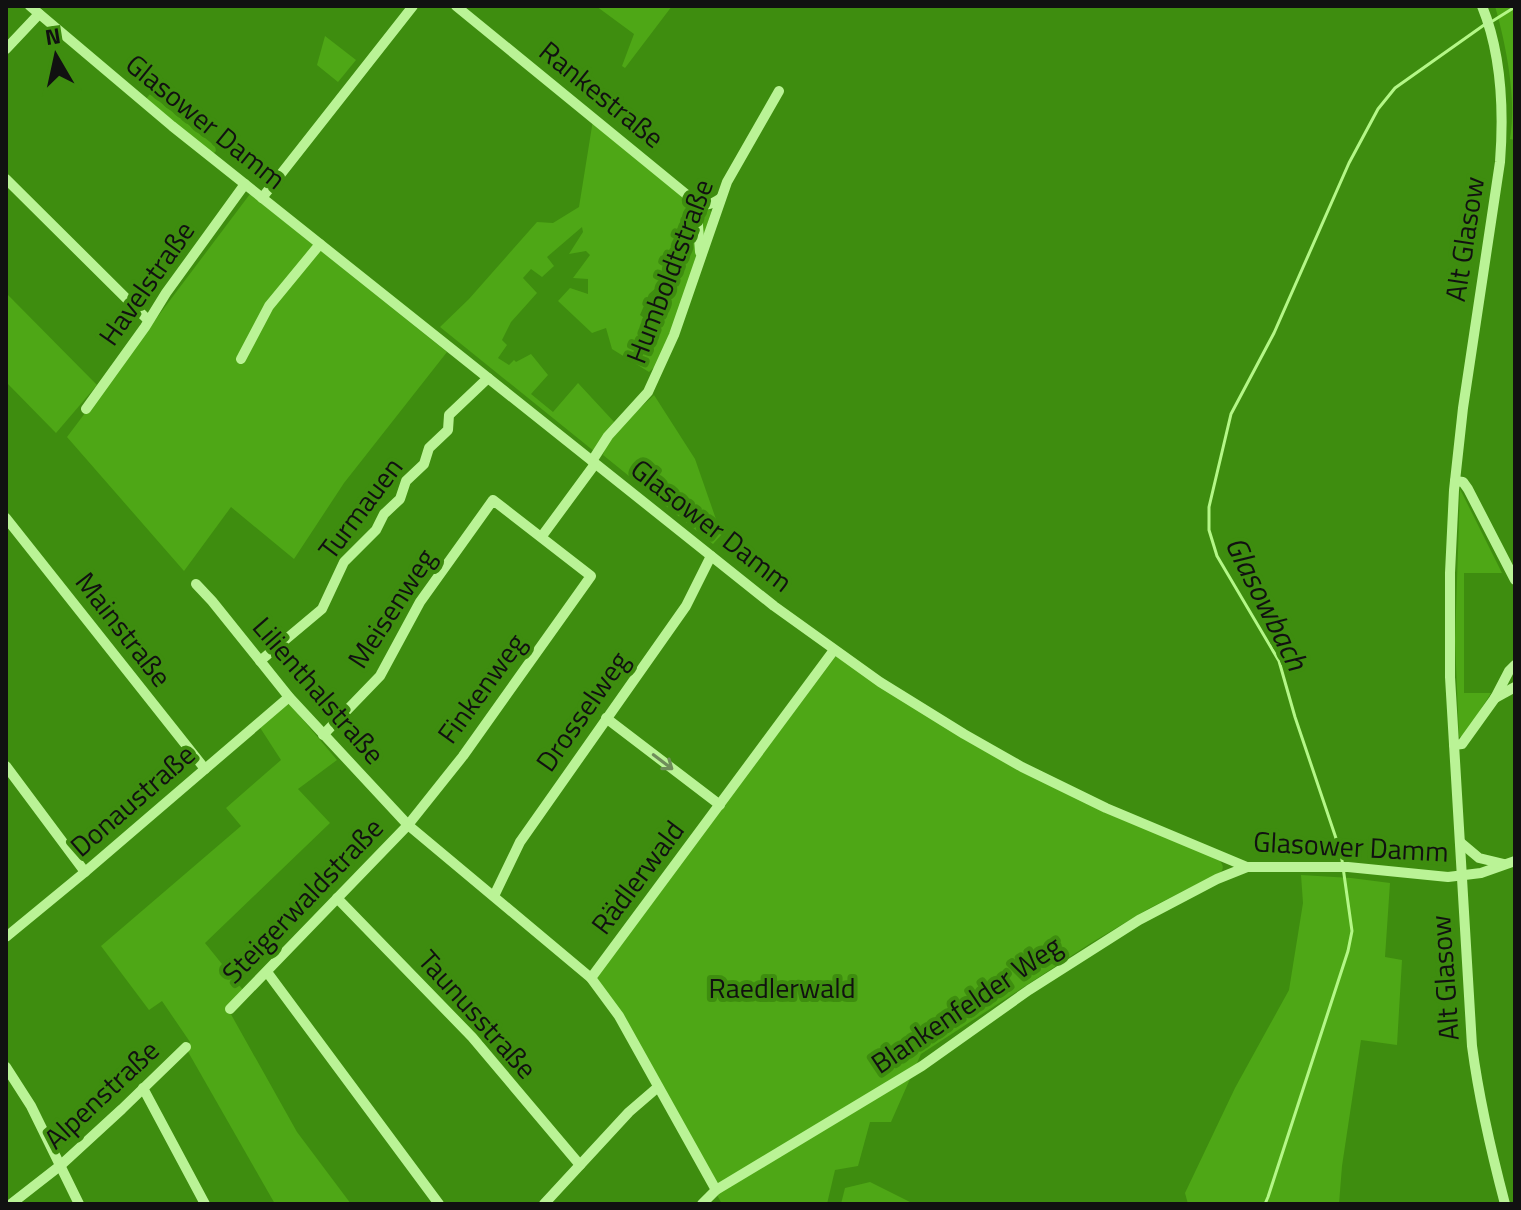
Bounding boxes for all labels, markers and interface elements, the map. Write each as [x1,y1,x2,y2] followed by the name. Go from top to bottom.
[16,16,96,96] north arrow
[43,18,63,54] text: N
[530,30,674,158] street label: Rankestraße
[117,43,295,199] street label: Glasower Damm
[614,172,724,370] street label: Humboldtstraße
[1433,173,1495,305] street label: Alt Glasow
[87,212,205,354] street label: Havelstraße
[307,448,413,568] street label: Turmauen
[622,448,802,602] street label: Glasower Damm
[1214,528,1321,679] water label: Glasowbach
[336,539,446,677] street label: Meisenweg
[65,562,183,696] street label: Mainstraße
[243,607,395,773] street label: Lilienthalstraße
[426,624,536,752] street label: Finkenweg
[525,642,639,780] street label: Drosselweg
[60,733,204,867] street label: Donaustraße
[652,753,673,770] one-way arrow
[211,807,393,993] street label: Steigerwaldstraße
[580,811,694,943] street label: Rädlerwald
[1252,819,1450,873] street label: Glasower Damm
[1418,914,1470,1042] street label: Alt Glasow
[862,924,1070,1084] street label: Blankenfelder Weg
[408,940,548,1088] street label: Taunusstraße
[708,966,856,1009] park label: Raedlerwald
[34,1029,168,1159] street label: Alpenstraße

